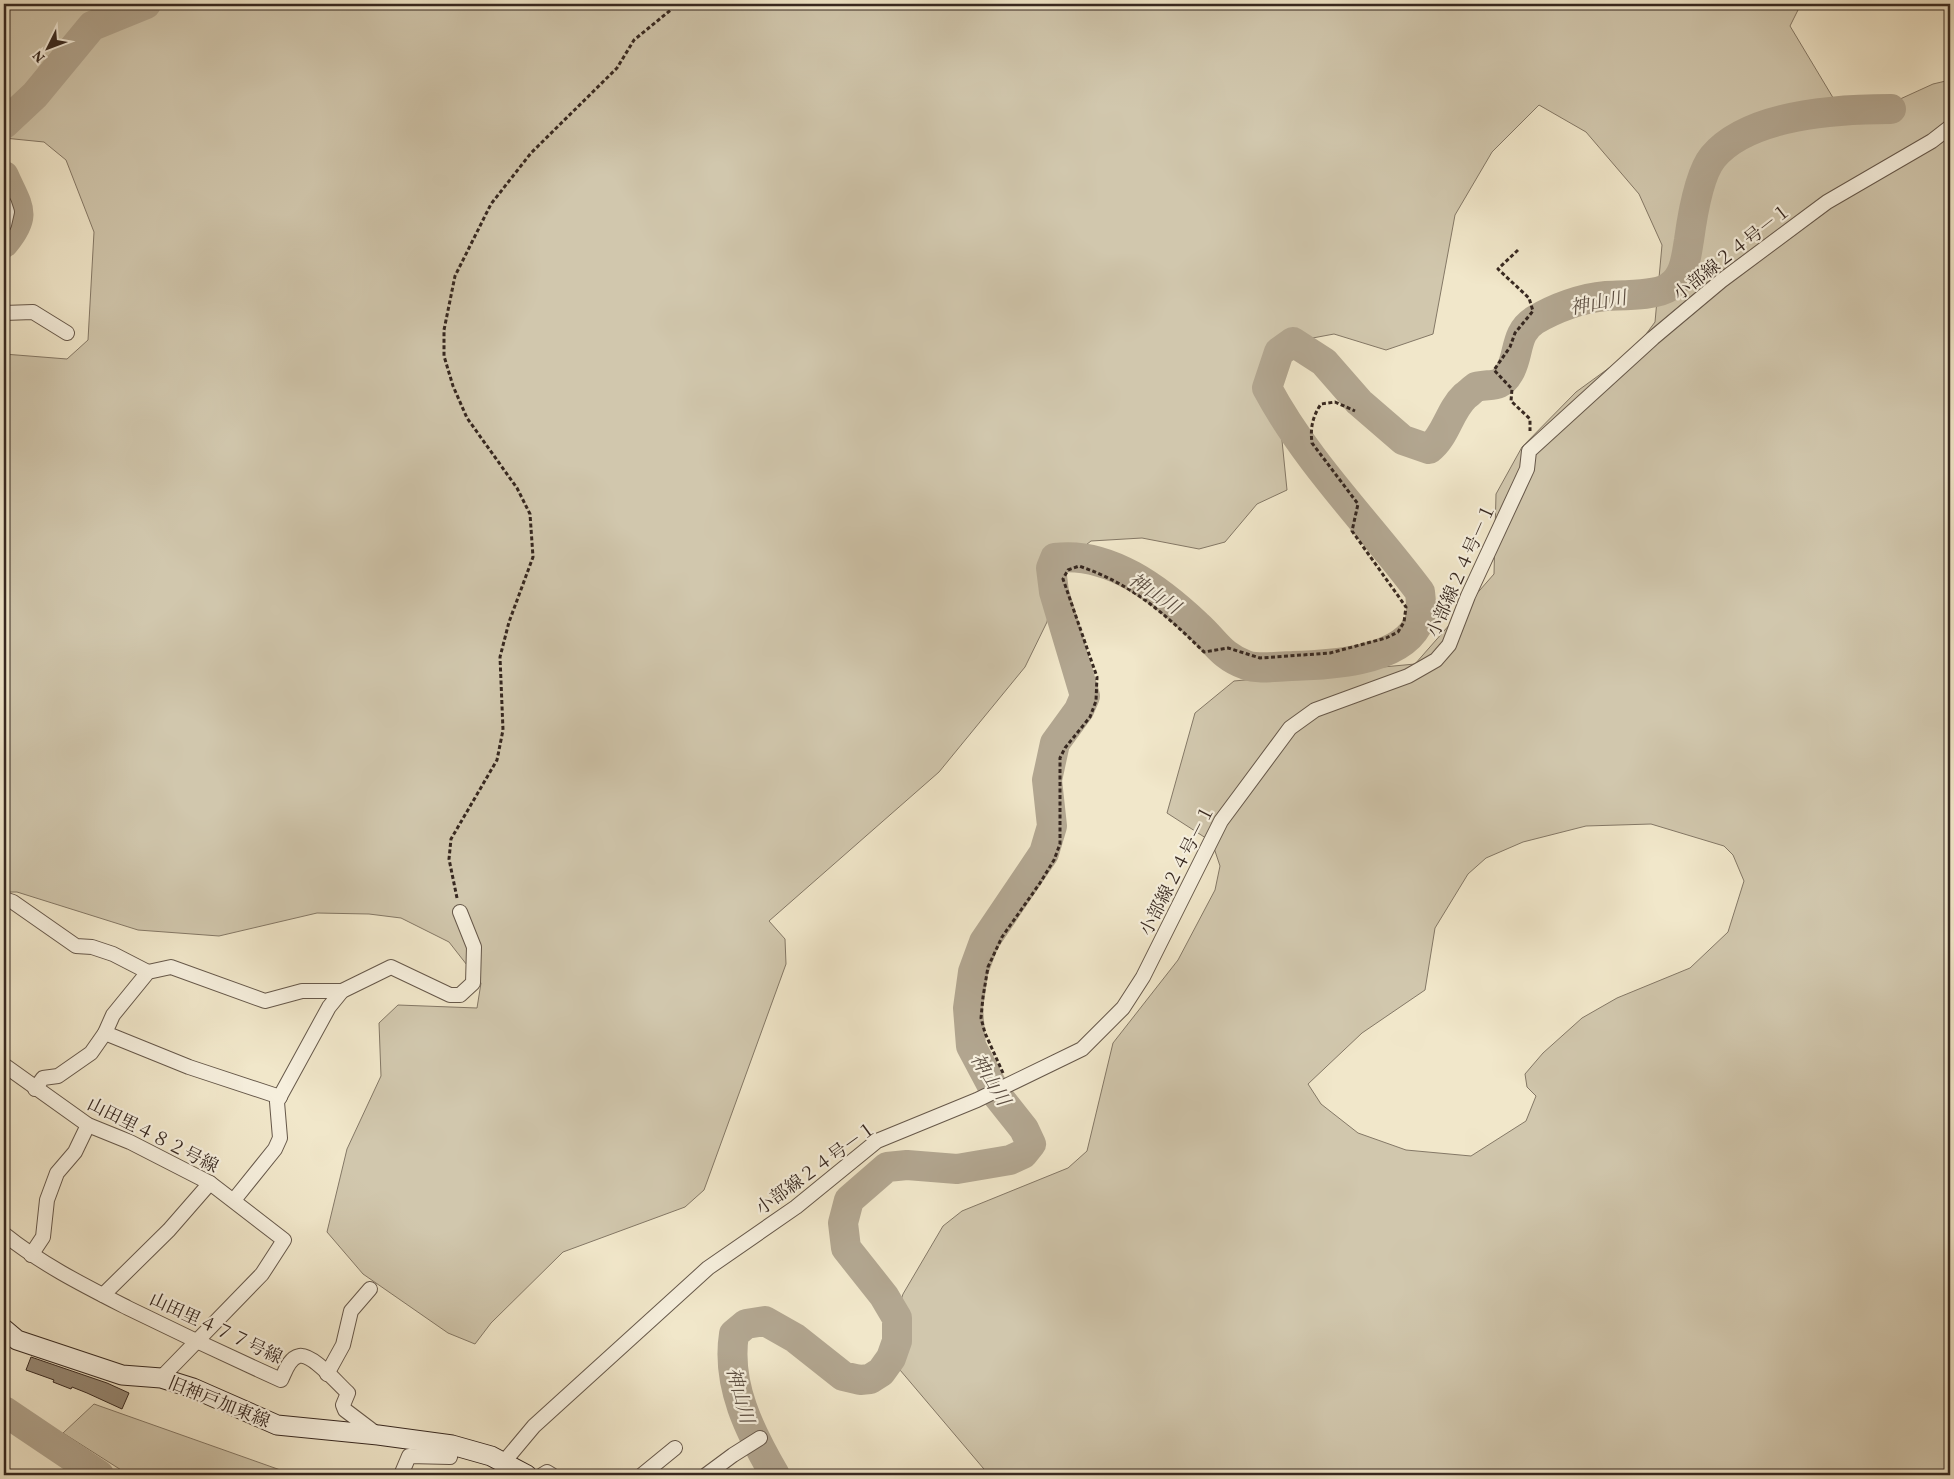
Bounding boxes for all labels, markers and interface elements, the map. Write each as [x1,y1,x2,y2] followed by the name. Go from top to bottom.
[22,22,72,72] north arrow
[29,46,50,66] text: N
[1668,199,1797,307] street label: 小部線２４号－１
[1568,285,1631,322] water label: 神山川
[1422,500,1503,641] street label: 小部線２４号－１
[1123,568,1186,622] water label: 神山川
[1135,801,1222,941] street label: 小部線２４号－１
[963,1049,1016,1113] water label: 神山川
[82,1093,222,1180] street label: 山田里４８２号線
[751,1117,882,1222] street label: 小部線２４号－１
[145,1288,286,1371] street label: 山田里４７７号線
[719,1365,760,1428] water label: 神山川
[164,1372,273,1435] street label: 旧神戸加東線

